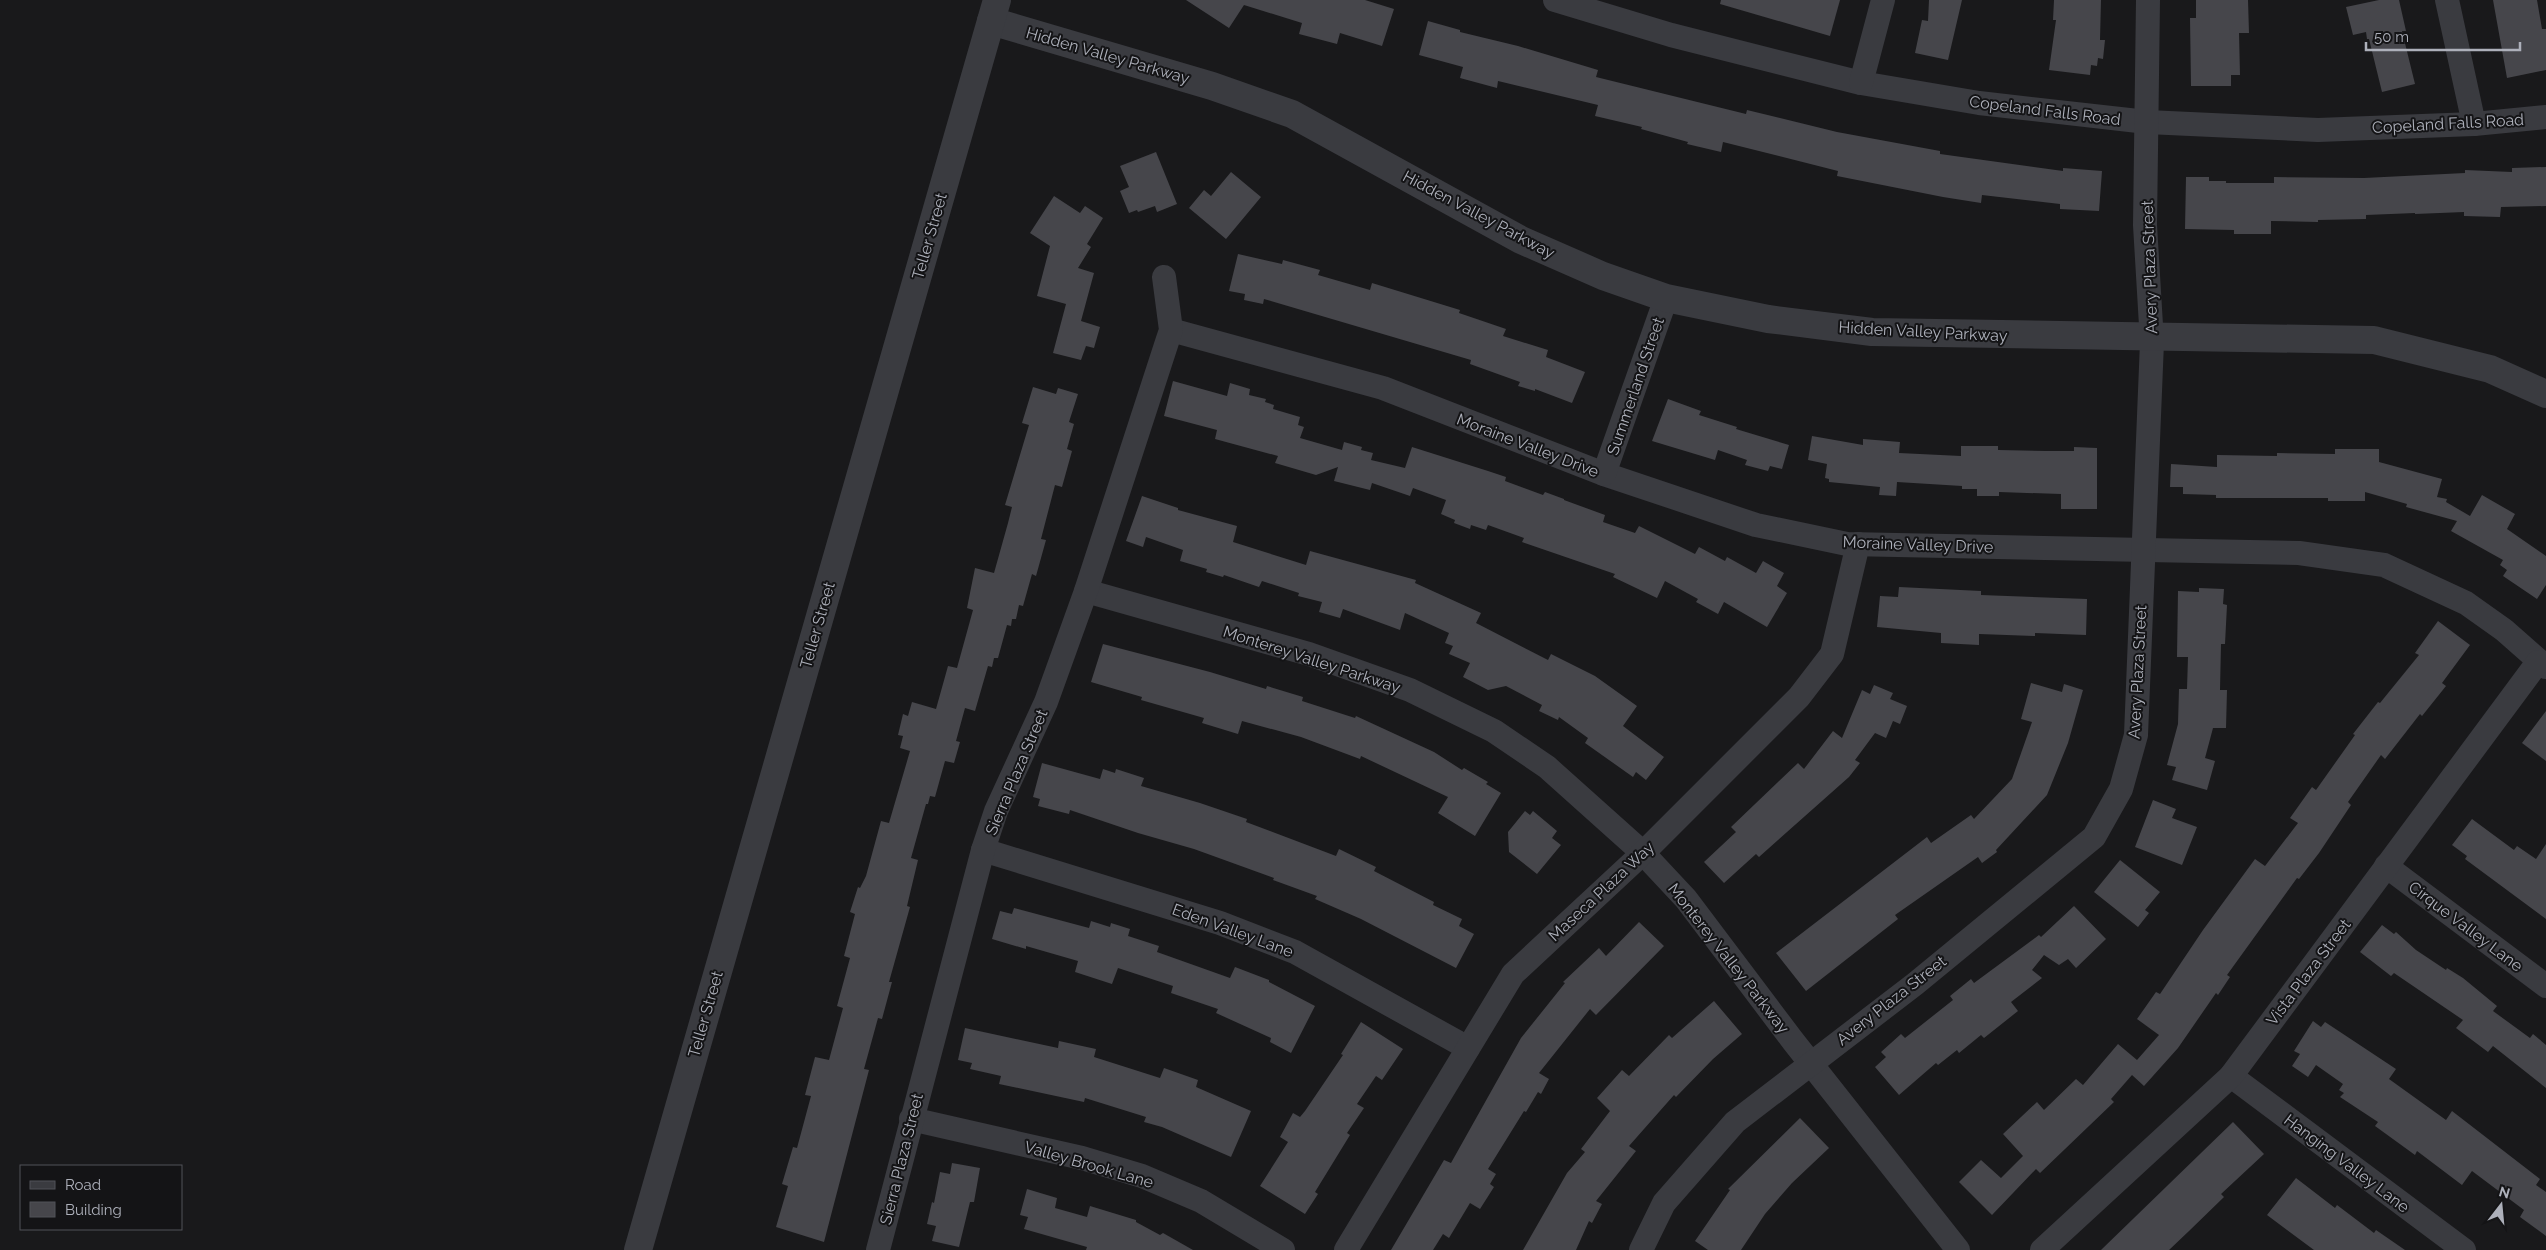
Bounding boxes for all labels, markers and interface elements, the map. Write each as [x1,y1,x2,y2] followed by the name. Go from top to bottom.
[2366,20,2520,52] scale bar
[1024,23,1192,88] street label: Hidden Valley Parkway
[2374,28,2409,46] text: 50 m
[1968,92,2122,129] street label: Copeland Falls Road
[2372,110,2525,137] street label: Copeland Falls Road
[1400,166,1558,263] street label: Hidden Valley Parkway
[908,190,951,282] street label: Teller Street
[2138,199,2161,334] street label: Avery Plaza Street
[1603,314,1668,458] street label: Summerland Street
[1838,318,2008,345] street label: Hidden Valley Parkway
[1454,410,1602,481] street label: Moraine Valley Drive
[1842,532,1994,557] street label: Moraine Valley Drive
[796,579,839,671] street label: Teller Street
[2125,604,2151,739] street label: Avery Plaza Street
[1221,622,1403,697] street label: Monterey Valley Parkway
[981,706,1052,838] street label: Sierra Plaza Street
[1545,837,1658,945] street label: Maseca Plaza Way
[2405,877,2526,975] street label: Cirque Valley Lane
[1664,880,1793,1037] street label: Monterey Valley Parkway
[1170,900,1296,961] street label: Eden Valley Lane
[2262,915,2355,1029] street label: Vista Plaza Street
[1833,951,1950,1049] street label: Avery Plaza Street
[684,968,727,1060] street label: Teller Street
[876,1091,927,1227] street label: Sierra Plaza Street
[2280,1110,2413,1217] street label: Hanging Valley Lane
[1022,1137,1156,1192] street label: Valley Brook Lane
[20,1165,182,1230] legend
[65,1176,101,1194] text: Road
[2476,1180,2526,1230] north arrow
[2497,1183,2512,1202] text: N
[65,1201,122,1219] text: Building

